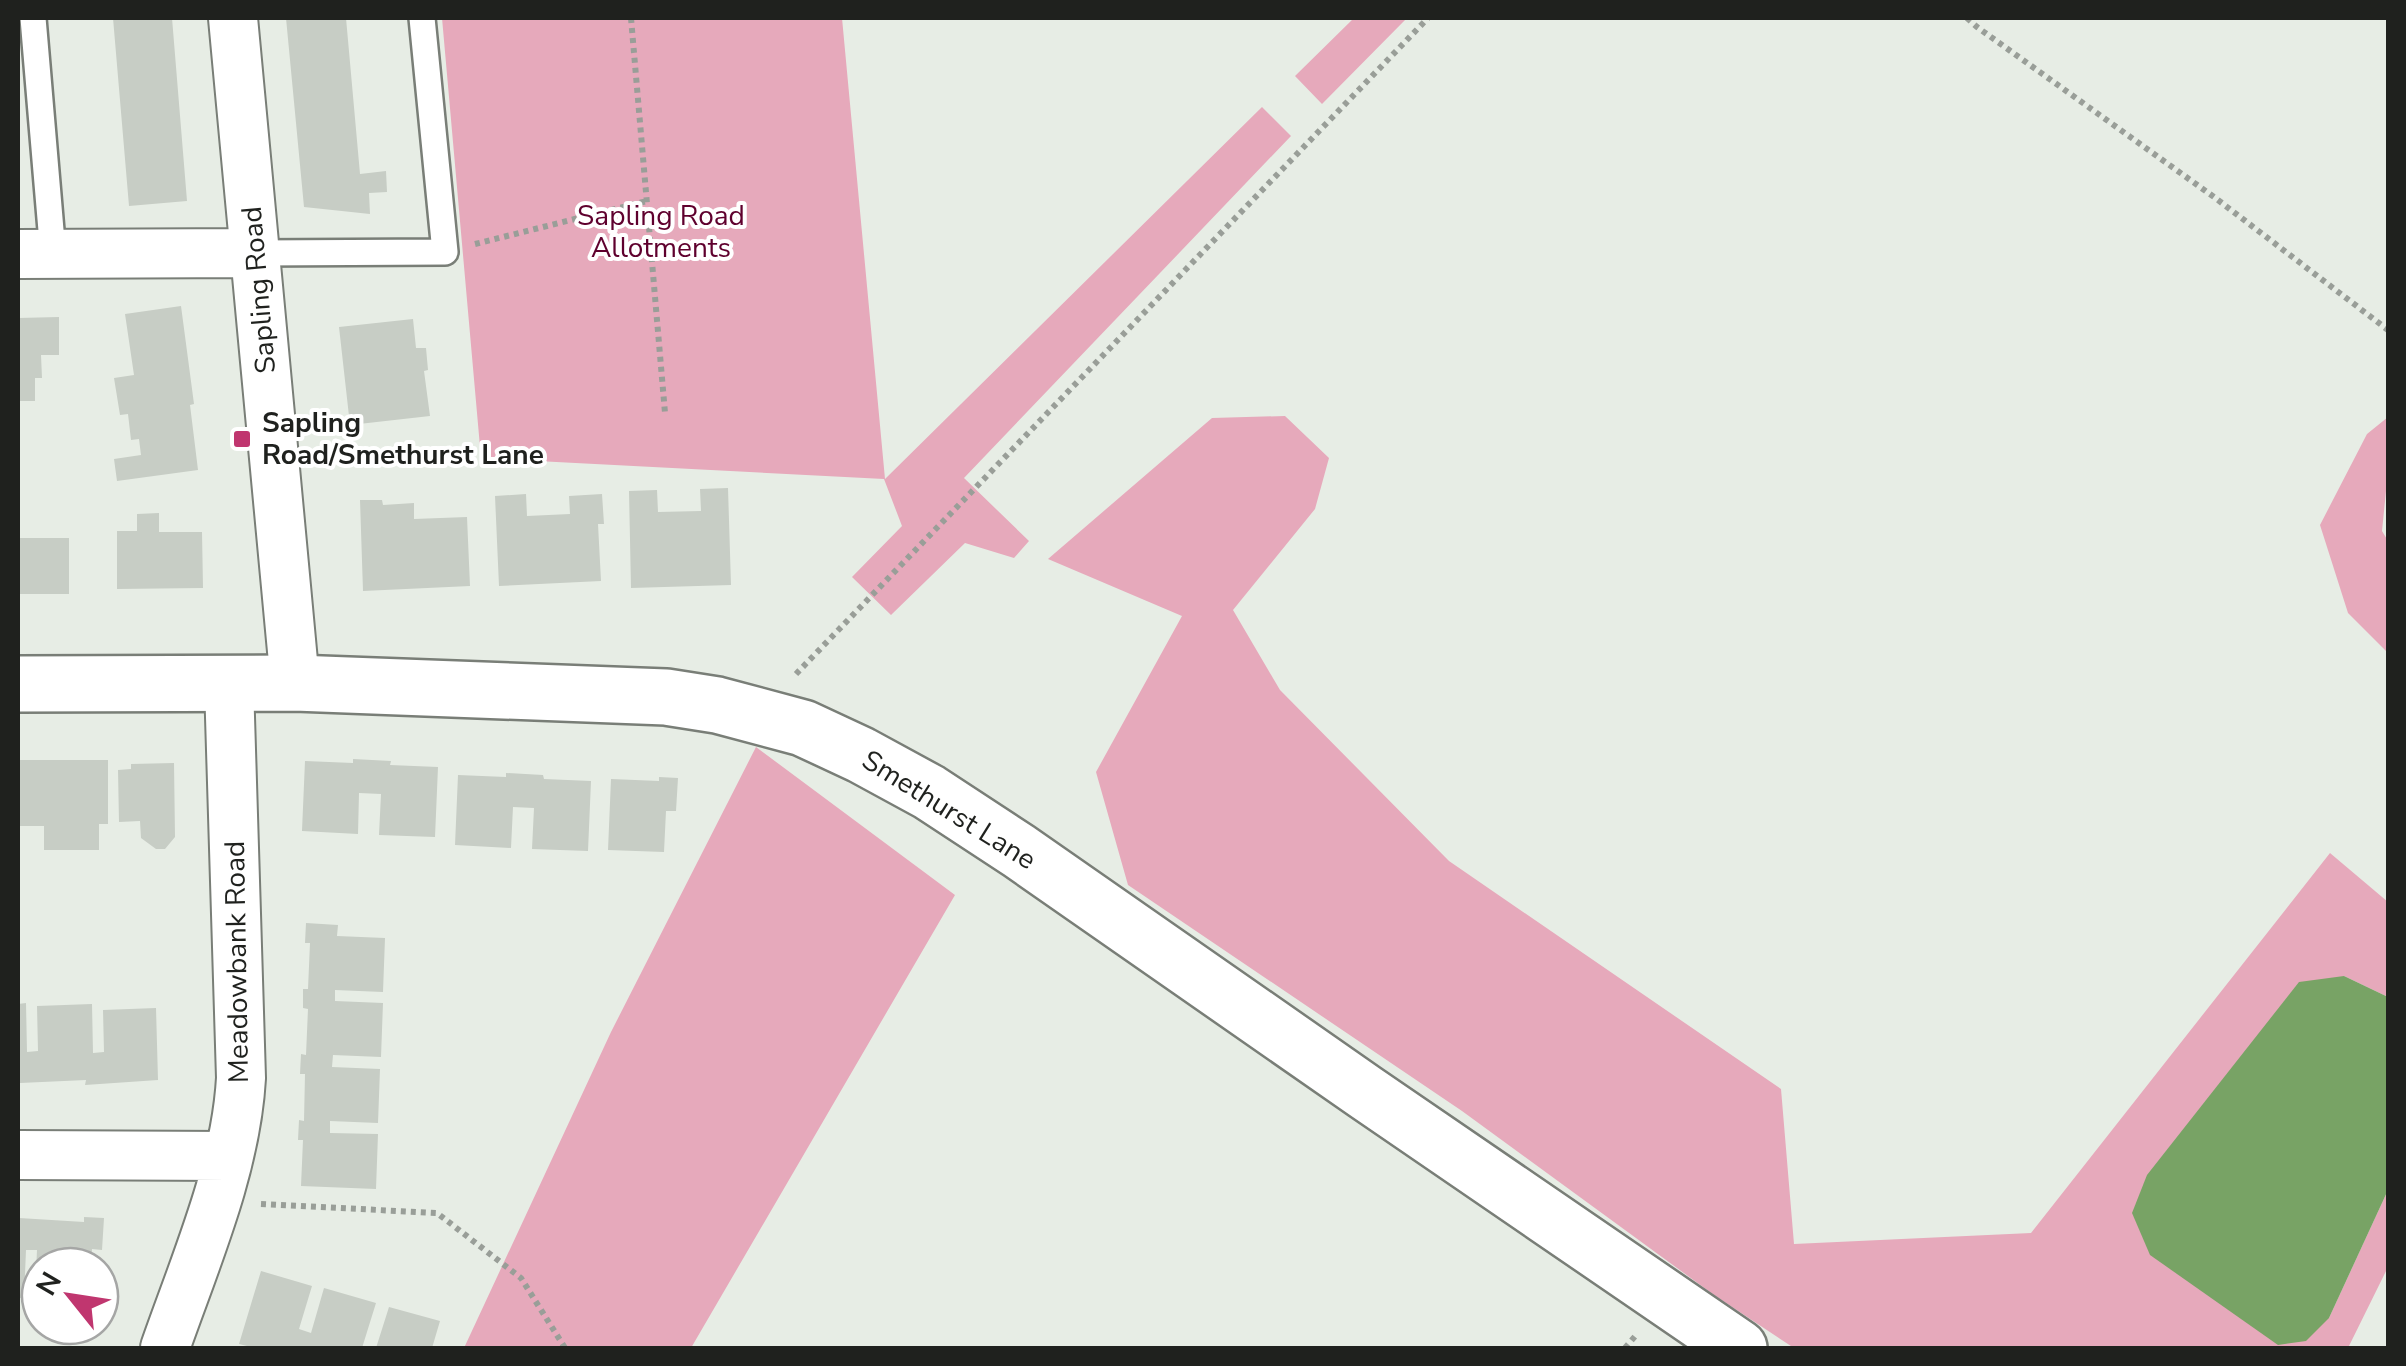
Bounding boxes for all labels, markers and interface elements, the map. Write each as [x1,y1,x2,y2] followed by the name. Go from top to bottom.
[577,197,745,267] park label: Sapling Road Allotments
[233,205,285,375] street label: Sapling Road
[262,404,544,474] place label: Sapling Road/Smethurst Lane
[231,428,253,450] marker: Sapling Road/Smethurst Lane
[855,741,1043,879] street label: Smethurst Lane
[216,841,258,1083] street label: Meadowbank Road
[20,1246,120,1346] north arrow
[28,1265,71,1303] text: N

